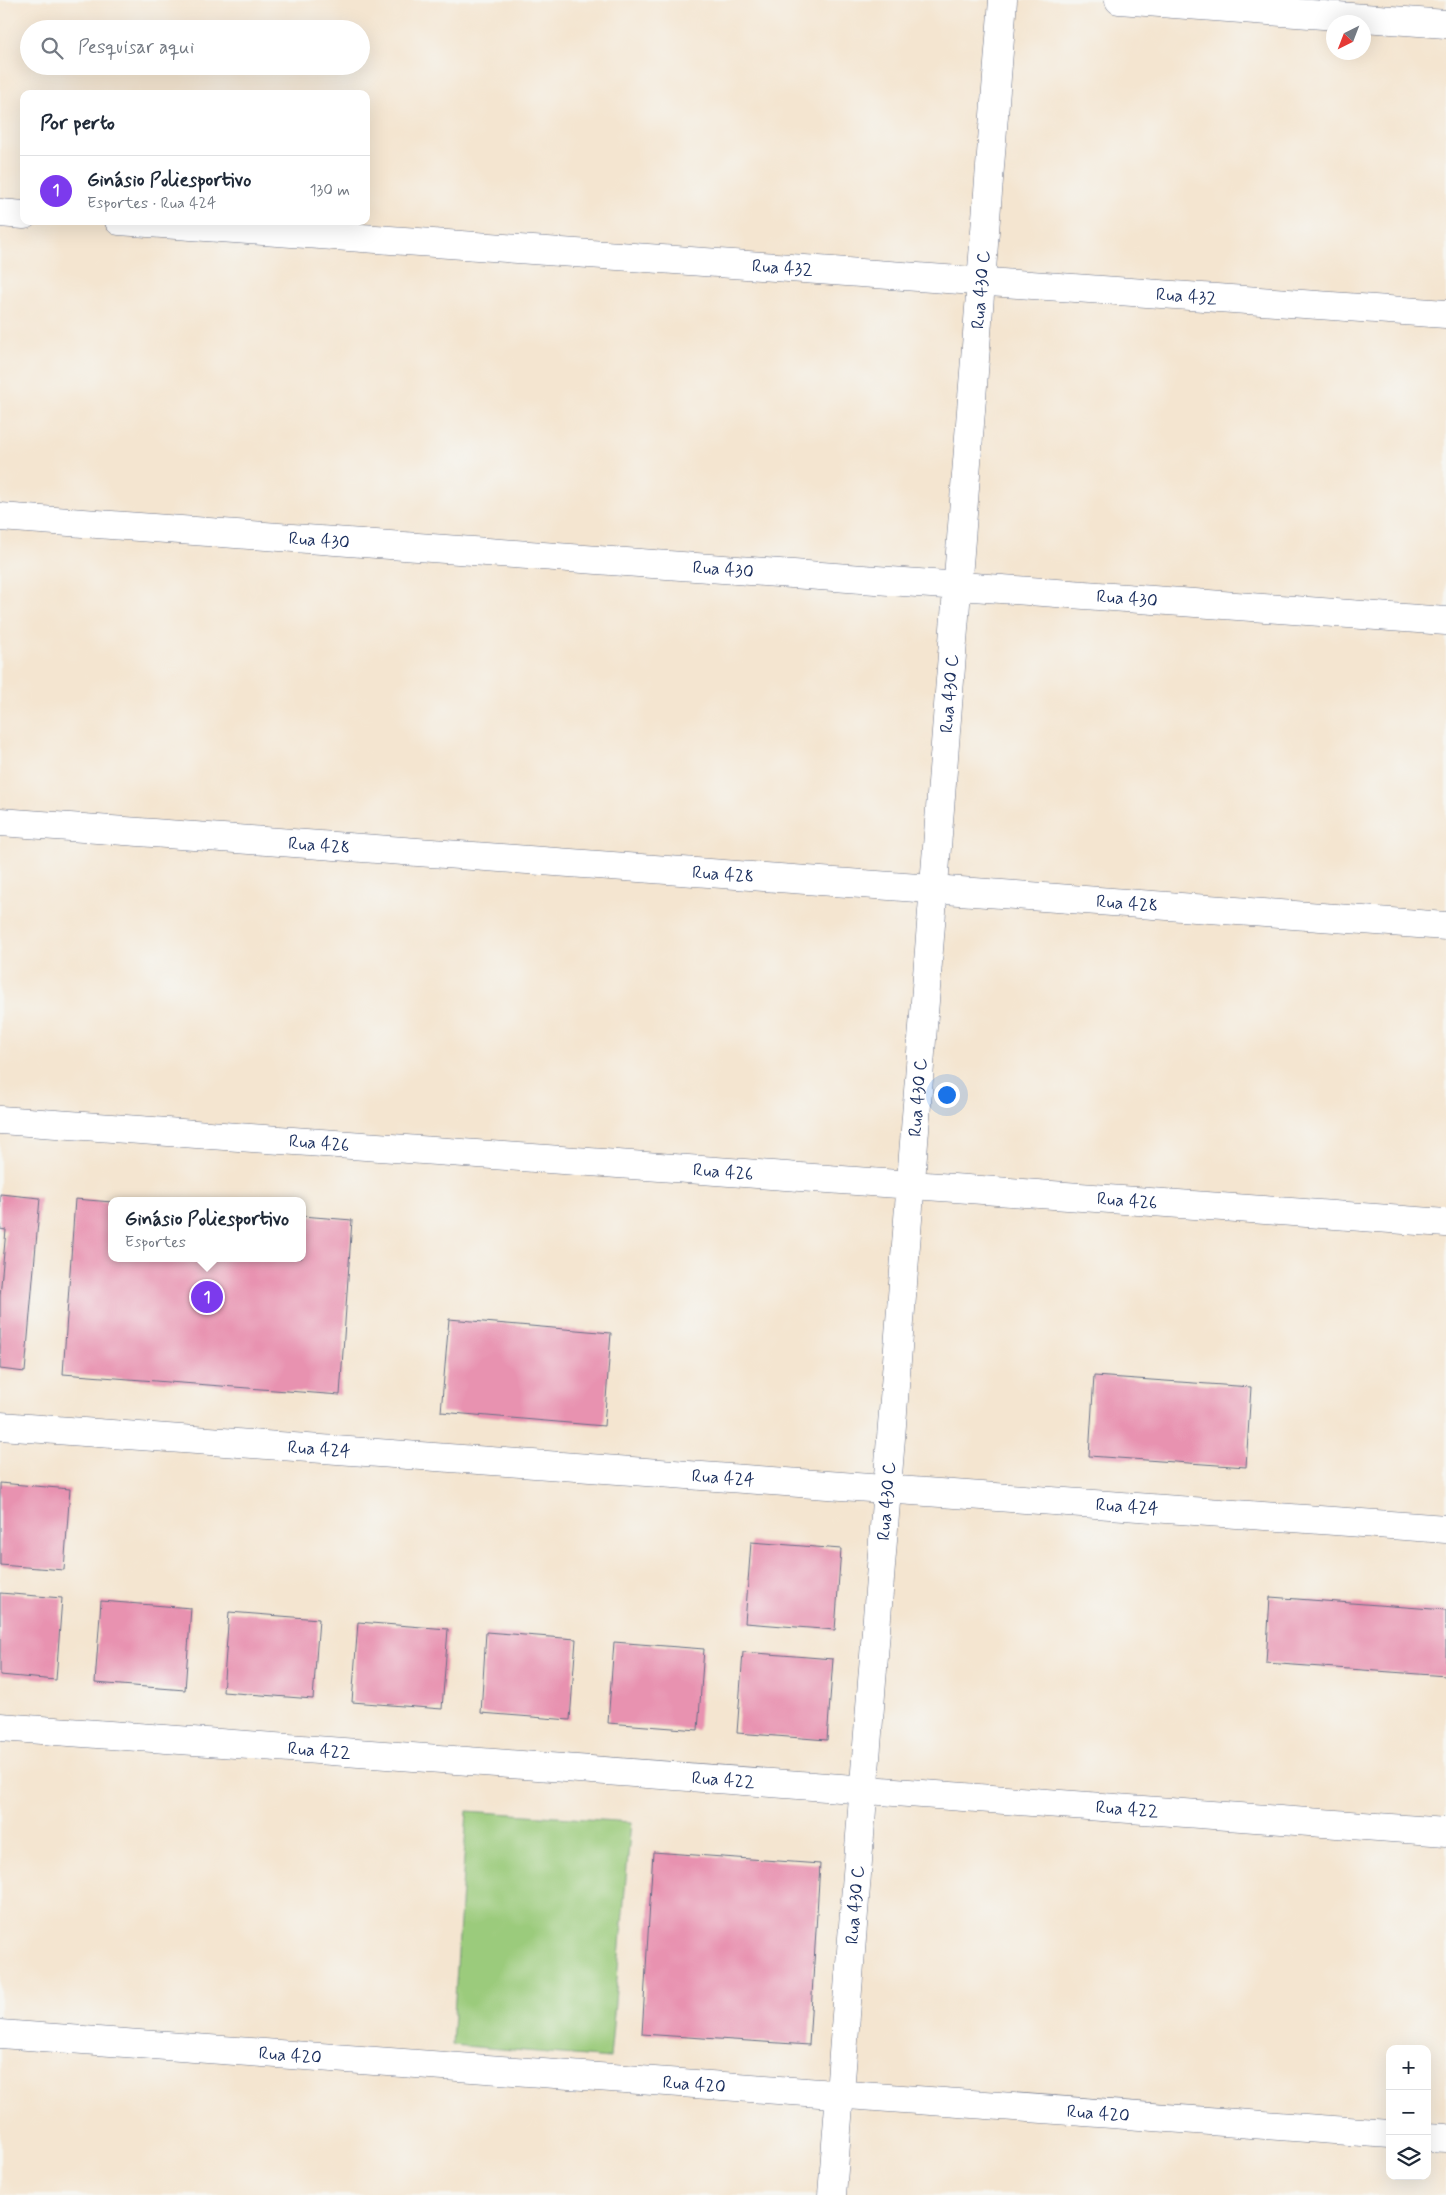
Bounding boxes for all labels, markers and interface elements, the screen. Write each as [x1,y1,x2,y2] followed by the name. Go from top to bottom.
[1326,15,1371,60] north arrow
[20,20,370,75] search box
[38,34,66,62] icon: search
[78,35,194,60] text: Pesquisar aqui
[40,109,115,137] text: Por perto
[87,168,251,193] text: Ginásio Poliesportivo
[52,180,60,201] text: 1
[309,180,350,201] text: 130 m
[87,193,216,214] text: Esportes · Rua 424
[966,249,996,330] street label: Rua 430 C
[751,254,814,283] street label: Rua 432
[1155,283,1218,311] street label: Rua 432
[288,527,351,555] street label: Rua 430
[692,556,754,584] street label: Rua 430
[1096,585,1158,613] street label: Rua 430
[935,653,965,734] street label: Rua 430 C
[287,832,351,860] street label: Rua 428
[691,861,755,889] street label: Rua 428
[1095,890,1159,918] street label: Rua 428
[903,1057,934,1138] street label: Rua 430 C
[934,1082,960,1108] your location
[288,1130,350,1158] street label: Rua 426
[692,1158,754,1187] street label: Rua 426
[1096,1187,1158,1215] street label: Rua 426
[108,1197,306,1262] popup
[125,1207,289,1232] text: Ginásio Poliesportivo
[125,1232,186,1253] text: Esportes
[191,1278,223,1316] pin: 1
[287,1436,352,1464] street label: Rua 424
[872,1461,902,1541] street label: Rua 430 C
[691,1464,756,1493] street label: Rua 424
[1095,1493,1160,1522] street label: Rua 424
[287,1737,352,1765] street label: Rua 422
[691,1766,756,1795] street label: Rua 422
[1095,1796,1160,1824] street label: Rua 422
[841,1864,871,1945] street label: Rua 430 C
[258,2042,323,2070] street label: Rua 420
[1386,2045,1431,2180] map controls
[1386,2045,1431,2090] button: +
[662,2071,726,2099] street label: Rua 420
[1386,2090,1431,2135] button: −
[1066,2100,1130,2128] street label: Rua 420
[1386,2135,1431,2180] button: layers

